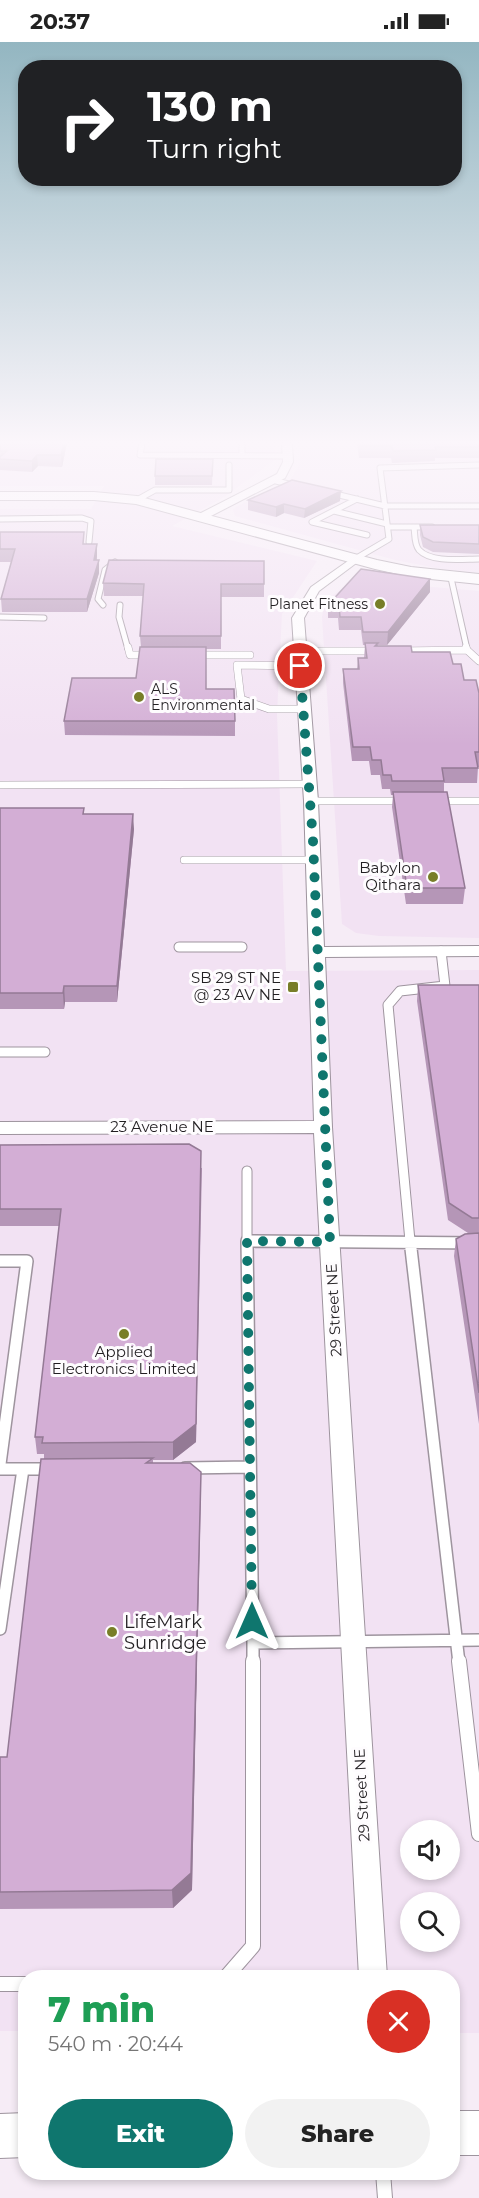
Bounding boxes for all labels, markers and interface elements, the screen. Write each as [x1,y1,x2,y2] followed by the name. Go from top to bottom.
[30,8,90,35] text: 20:37
[147,80,273,132] text: 130 m
[48,84,126,162] icon: right
[147,132,282,165] text: Turn right
[269,595,368,613] place label: Planet Fitness
[373,597,387,611] marker: Planet Fitness
[274,640,325,691] pin
[283,649,316,682] icon: arrive
[151,680,255,714] place label: ALS Environmental
[132,690,146,704] marker: ALS Environmental
[359,858,421,894] place label: Babylon Qithara
[426,870,440,884] marker: Babylon Qithara
[191,968,281,1004] place label: SB 29 ST NE @ 23 AV NE
[286,980,300,994] marker: SB 29 ST NE @ 23 AV NE
[110,1117,214,1136] street label: 23 Avenue NE
[322,1263,345,1357] street label: 29 Street NE
[117,1327,131,1341] marker: Applied Electronics Limited
[52,1342,196,1378] place label: Applied Electronics Limited
[220,1589,284,1653] position arrow
[124,1611,207,1654] place label: LifeMark Sunridge
[105,1625,119,1639] marker: LifeMark Sunridge
[350,1748,373,1842] street label: 29 Street NE
[400,1820,460,1952] map controls
[400,1820,460,1880] button: sound
[400,1892,460,1952] button: search
[48,1987,155,2031] text: 7 min
[367,1990,430,2053] button: close
[48,2032,183,2056] text: 540 m · 20:44
[48,2099,233,2168] button: Exit
[245,2099,430,2168] button: Share

